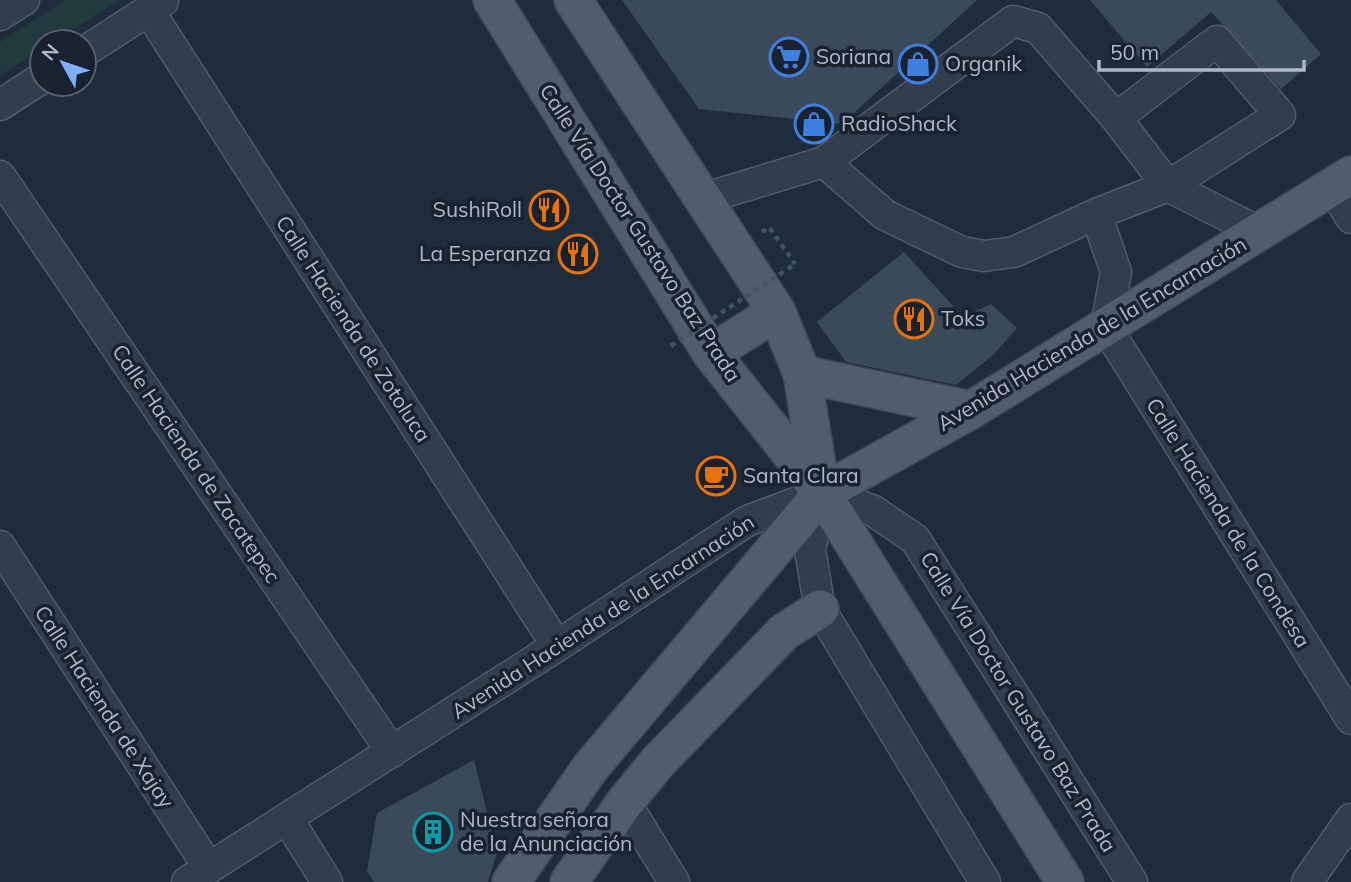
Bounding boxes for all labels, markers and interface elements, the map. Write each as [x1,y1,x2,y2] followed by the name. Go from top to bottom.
[28,28,98,98] north arrow
[1099,28,1304,72] scale bar
[768,36,810,78] supermarket icon: Soriana
[36,39,64,65] text: N
[1110,39,1159,65] text: 50 m
[816,43,891,69] place label: Soriana
[897,43,939,85] shop icon: Organik
[945,50,1022,76] place label: Organik
[535,79,747,386] street label: Calle Vía Doctor Gustavo Baz Prada
[793,103,835,145] shop icon: RadioShack
[841,110,957,136] place label: RadioShack
[528,189,570,231] restaurant icon: SushiRoll
[433,196,522,222] place label: SushiRoll
[271,210,437,447] street label: Calle Hacienda de Zotoluca
[932,230,1251,436] street label: Avenida Hacienda de la Encarnación
[557,233,599,275] restaurant icon: La Esperanza
[419,240,551,266] place label: La Esperanza
[893,298,935,340] restaurant icon: Toks
[941,305,985,331] place label: Toks
[107,339,287,588] street label: Calle Hacienda de Zacatepec
[1141,393,1317,652] street label: Calle Hacienda de la Condesa
[695,455,737,497] cafe icon: Santa Clara
[743,462,859,488] place label: Santa Clara
[446,508,759,724] street label: Avenida Hacienda de la Encarnación
[915,546,1123,857] street label: Calle Vía Doctor Gustavo Baz Prada
[30,600,180,813] street label: Calle Hacienda de Xajay
[460,806,632,856] place label: Nuestra señora de la Anunciación
[412,811,454,853] building icon: Nuestra señora de la Anunciación

